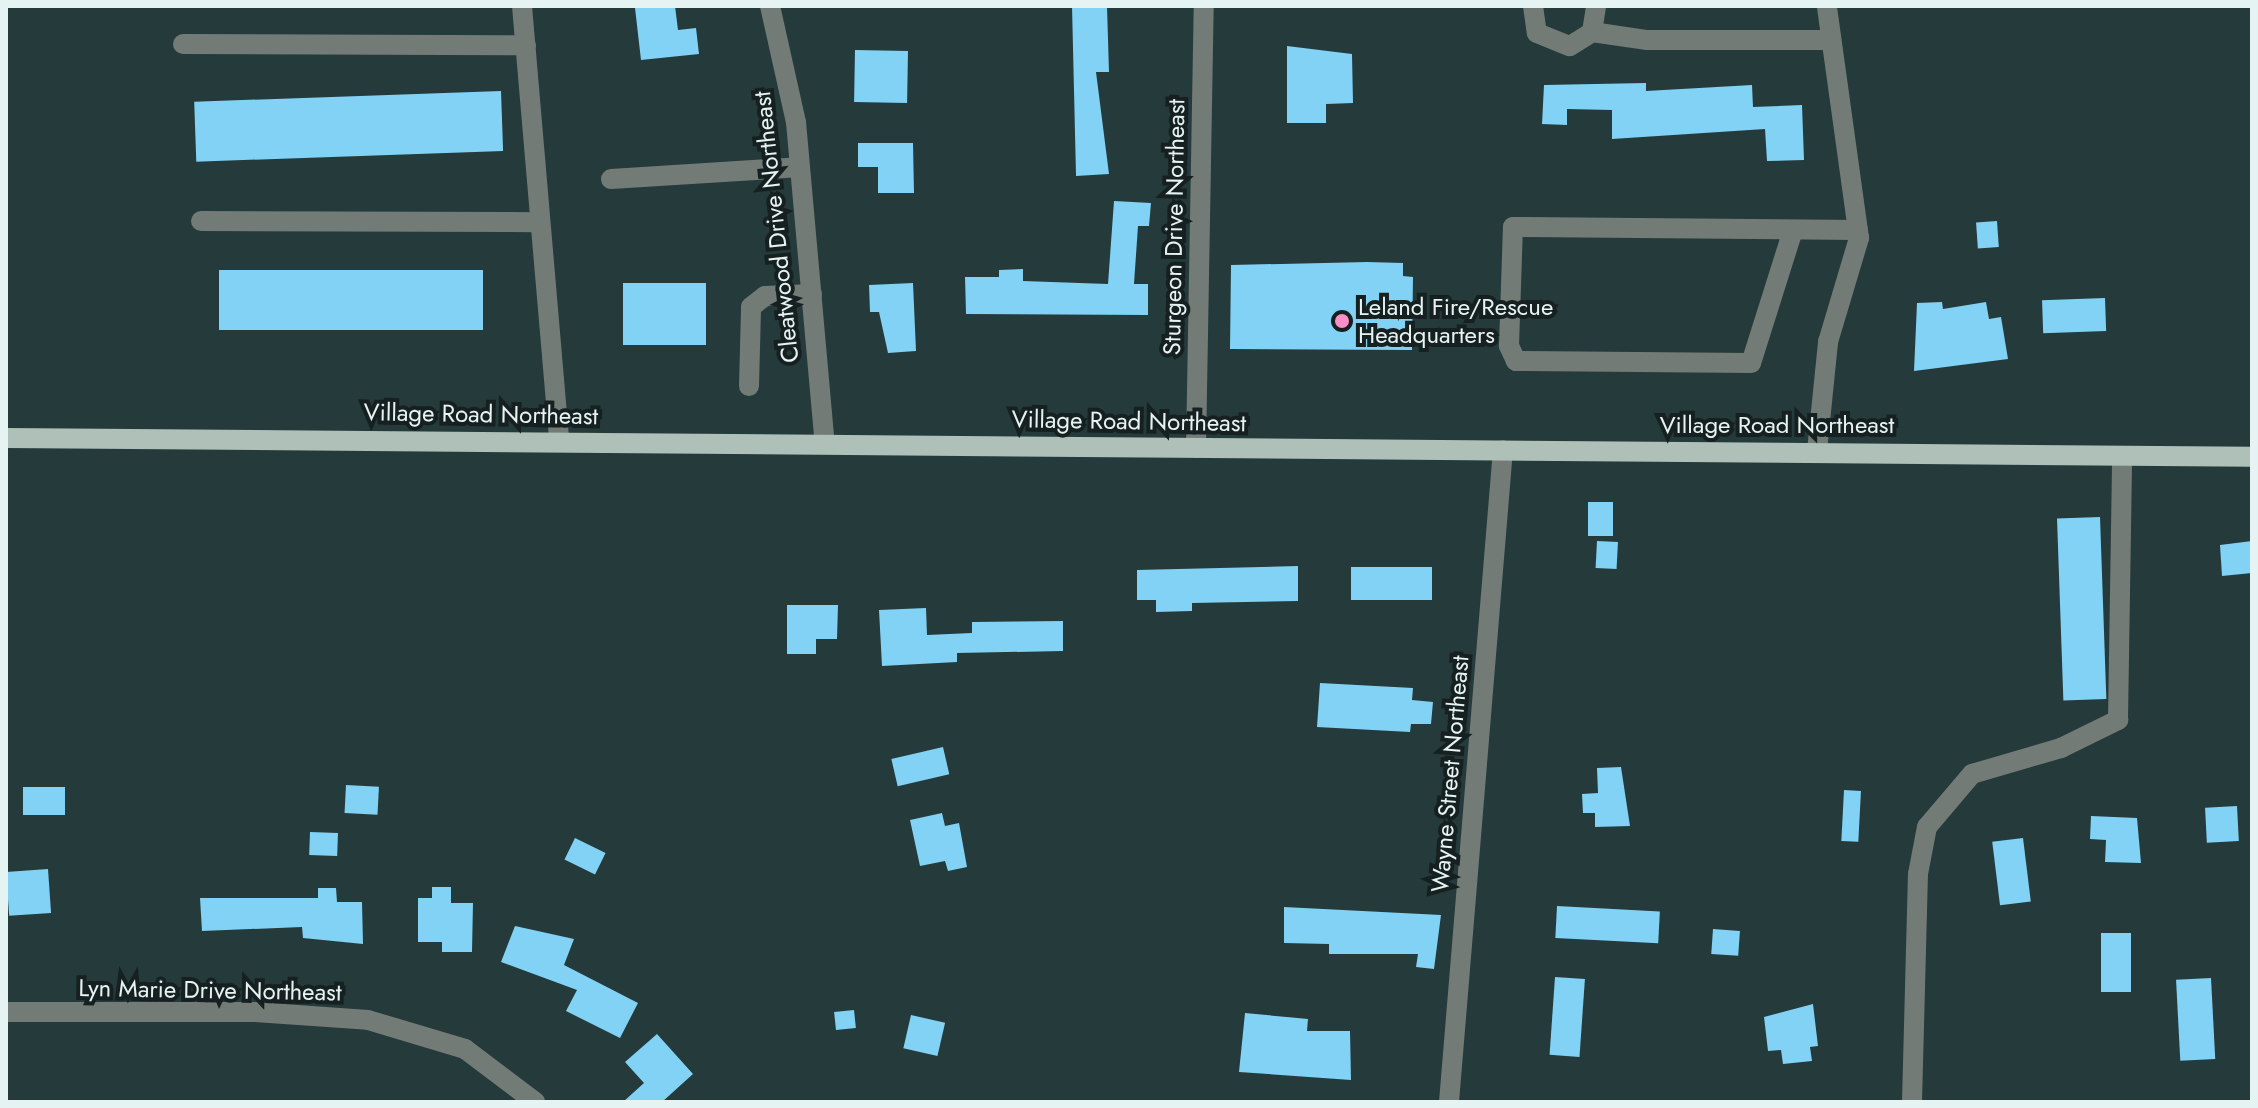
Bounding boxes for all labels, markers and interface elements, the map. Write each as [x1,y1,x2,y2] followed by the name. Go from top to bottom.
[747,90,805,364] street label: Cleatwood Drive Northeast
[1157,99,1191,355] street label: Sturgeon Drive Northeast
[1358,293,1553,349] place label: Leland Fire/Rescue Headquarters
[1333,312,1351,330] marker: Leland Fire/Rescue Headquarters
[364,398,598,430] street label: Village Road Northeast
[1012,405,1246,437] street label: Village Road Northeast
[1660,411,1894,439] street label: Village Road Northeast
[1425,654,1475,894] street label: Wayne Street Northeast
[78,973,342,1007] street label: Lyn Marie Drive Northeast

